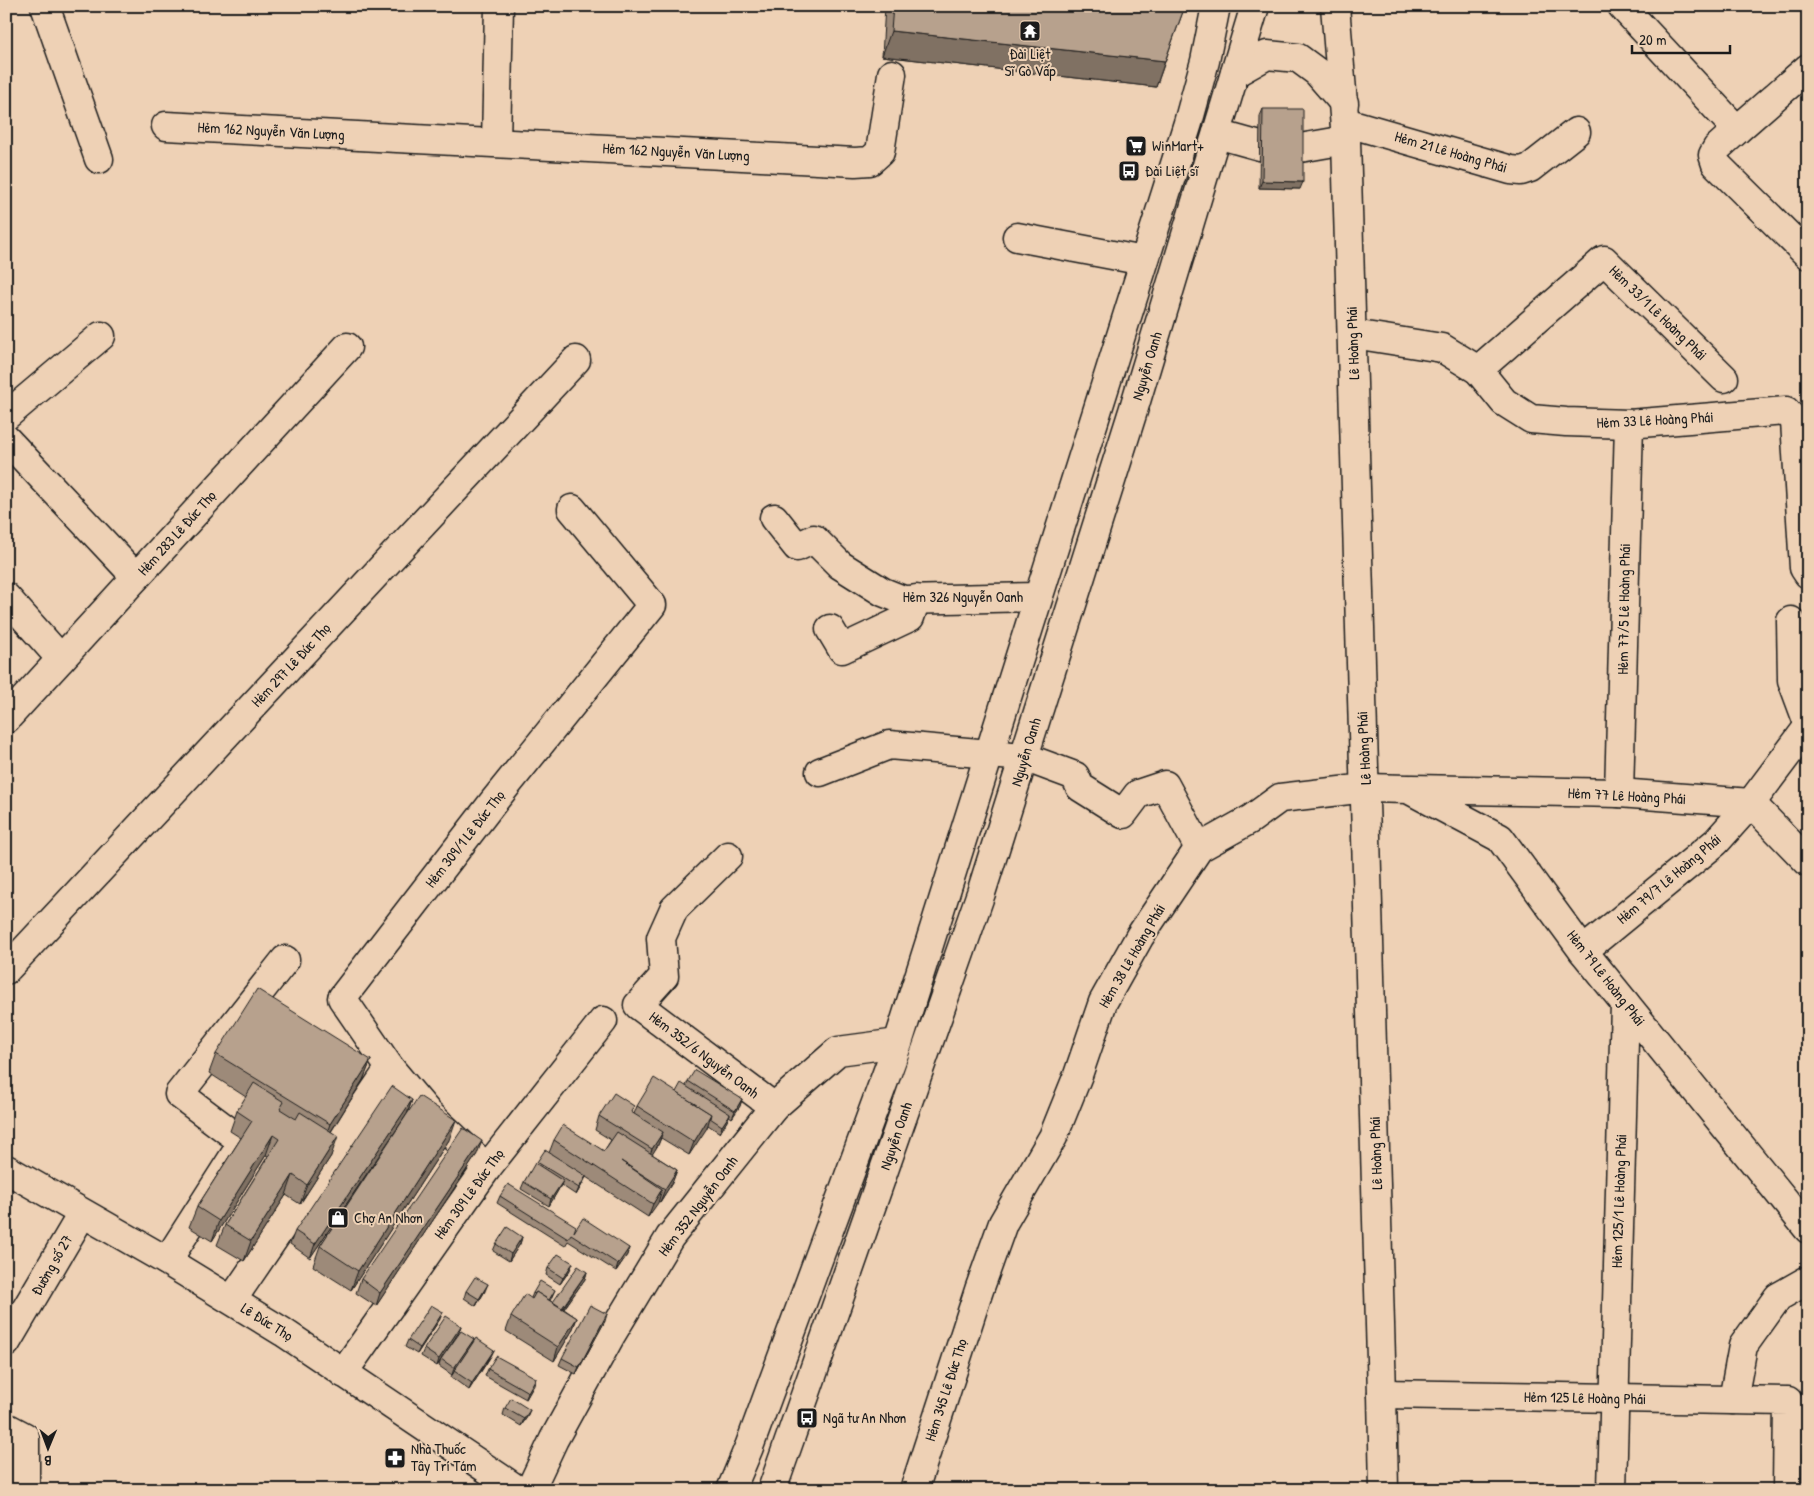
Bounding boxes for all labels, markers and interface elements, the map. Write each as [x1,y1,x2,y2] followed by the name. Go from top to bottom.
[1018,19,1042,43] temple icon: Đài Liệt Sĩ Gò Vấp
[1632,22,1729,54] scale bar
[1639,29,1666,50] text: 20 m
[1004,43,1056,81] place label: Đài Liệt Sĩ Gò Vấp
[197,116,345,145] street label: Hẻm 162 Nguyễn Văn Lượng
[1392,125,1510,178] street label: Hẻm 21 Lê Hoàng Phái
[1124,134,1148,158] supermarket icon: WinMart+
[1152,135,1204,156] place label: WinMart+
[602,137,750,166] street label: Hẻm 162 Nguyễn Văn Lượng
[1117,159,1141,183] bus stop icon: Đài Liệt sĩ
[1145,160,1199,181] place label: Đài Liệt sĩ
[1605,260,1712,365] street label: Hẻm 33/1 Lê Hoàng Phái
[1341,306,1364,380] street label: Lê Hoàng Phái
[1126,329,1167,403] street label: Nguyễn Oanh
[1596,406,1714,433] street label: Hẻm 33 Lê Hoàng Phái
[133,485,221,580] street label: Hẻm 283 Lê Đức Thọ
[1612,543,1635,675] street label: Hẻm 77/5 Lê Hoàng Phái
[903,586,1023,607] street label: Hẻm 326 Nguyễn Oanh
[246,618,335,711] street label: Hẻm 297 Lê Đức Thọ
[1351,711,1376,785] street label: Lê Hoàng Phái
[1005,715,1046,789] street label: Nguyễn Oanh
[1567,782,1687,809] street label: Hẻm 77 Lê Hoàng Phái
[420,785,509,892] street label: Hẻm 309/1 Lê Đức Thọ
[1612,829,1725,929] street label: Hẻm 79/7 Lê Hoàng Phái
[1093,900,1170,1012] street label: Hẻm 38 Lê Hoàng Phái
[1562,925,1651,1030] street label: Hẻm 79 Lê Hoàng Phái
[645,1006,764,1103] street label: Hẻm 352/6 Nguyễn Oanh
[874,1099,917,1173] street label: Nguyễn Oanh
[1364,1116,1387,1190] street label: Lê Hoàng Phái
[1606,1134,1631,1268] street label: Hẻm 125/1 Lê Hoàng Phái
[429,1144,509,1243] street label: Hẻm 309 Lê Đức Thọ
[653,1151,742,1260] street label: Hẻm 352 Nguyễn Oanh
[326,1206,350,1230] shop icon: Chợ An Nhơn
[354,1207,423,1228] place label: Chợ An Nhơn
[26,1231,77,1299] street label: Đường số 27
[237,1297,297,1346] street label: Lê Đức Thọ
[919,1336,972,1444] street label: Hẻm 345 Lê Đức Thọ
[1524,1386,1646,1409] street label: Hẻm 125 Lê Hoàng Phái
[795,1406,819,1430] bus stop icon: Ngã tư An Nhơn
[823,1407,906,1428] place label: Ngã tư An Nhơn
[22,1424,72,1474] north arrow
[411,1438,476,1476] place label: Nhà Thuốc Tây Trí Tám
[383,1446,407,1470] pharmacy icon: Nhà Thuốc Tây Trí Tám
[44,1452,51,1471] text: B

